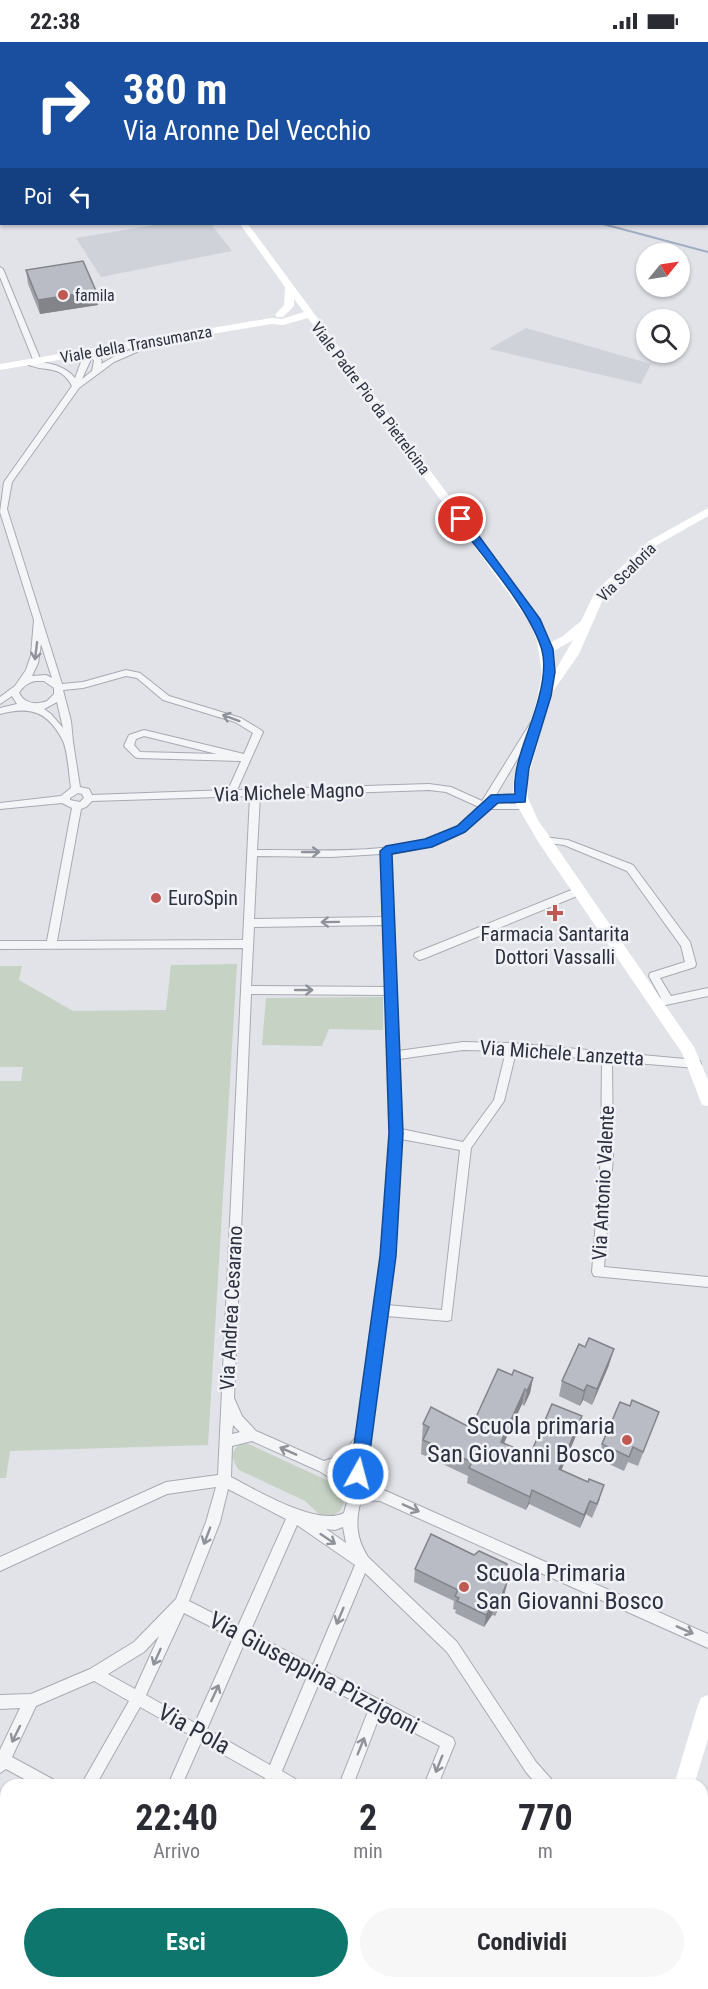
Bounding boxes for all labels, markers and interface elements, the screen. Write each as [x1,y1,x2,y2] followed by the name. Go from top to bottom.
[30,9,81,34] text: 22:38
[123,65,228,114] text: 380 m
[24,66,102,144] icon: right
[123,115,371,147] text: Via Aronne Del Vecchio
[64,180,97,213] icon: left
[24,184,52,209] text: Poi
[636,243,690,297] north arrow
[636,243,690,363] map controls
[75,286,115,305] place label: famila
[56,288,70,302] marker: famila
[636,309,690,363] button: search
[307,318,434,478] street label: Viale Padre Pio da Pietrelcina
[59,322,213,367] street label: Viale della Transumanza
[435,493,486,544] pin
[444,502,477,535] icon: arrive
[593,539,660,606] street label: Via Scaloria
[30,640,41,660] one-way arrow
[223,712,241,723] one-way arrow
[213,777,365,807] street label: Via Michele Magno
[300,846,320,858] one-way arrow
[168,886,238,910] place label: EuroSpin
[149,891,163,905] marker: EuroSpin
[548,906,562,920] marker: Farmacia Santarita Dottori Vassalli
[320,916,340,928] one-way arrow
[481,922,629,969] place label: Farmacia Santarita Dottori Vassalli
[294,984,314,996] one-way arrow
[479,1035,645,1071] street label: Via Michele Lanzetta
[587,1105,619,1261] street label: Via Antonio Valente
[215,1225,247,1391] street label: Via Andrea Cesarano
[427,1412,615,1468] place label: Scuola primaria San Giovanni Bosco
[620,1433,634,1447] marker: Scuola primaria San Giovanni Bosco
[326,1442,390,1506] position arrow
[279,1445,297,1456] one-way arrow
[402,1503,420,1514] one-way arrow
[201,1526,212,1545] one-way arrow
[320,1533,336,1545] one-way arrow
[476,1559,664,1615] place label: Scuola Primaria San Giovanni Bosco
[457,1580,471,1594] marker: Scuola Primaria San Giovanni Bosco
[204,1606,424,1740] street label: Via Giuseppina Pizzigoni
[334,1607,345,1625] one-way arrow
[676,1625,694,1636] one-way arrow
[150,1648,162,1666] one-way arrow
[209,1684,221,1702] one-way arrow
[153,1698,235,1760] street label: Via Pola
[9,1724,21,1742] one-way arrow
[356,1737,367,1755] one-way arrow
[433,1754,444,1773] one-way arrow
[135,1797,218,1839] text: 22:40
[359,1797,377,1839] text: 2
[518,1797,573,1839] text: 770
[153,1839,200,1863] text: Arrivo
[353,1839,383,1863] text: min
[538,1839,553,1863] text: m
[24,1908,348,1977] button: Esci
[360,1908,684,1977] button: Condividi

